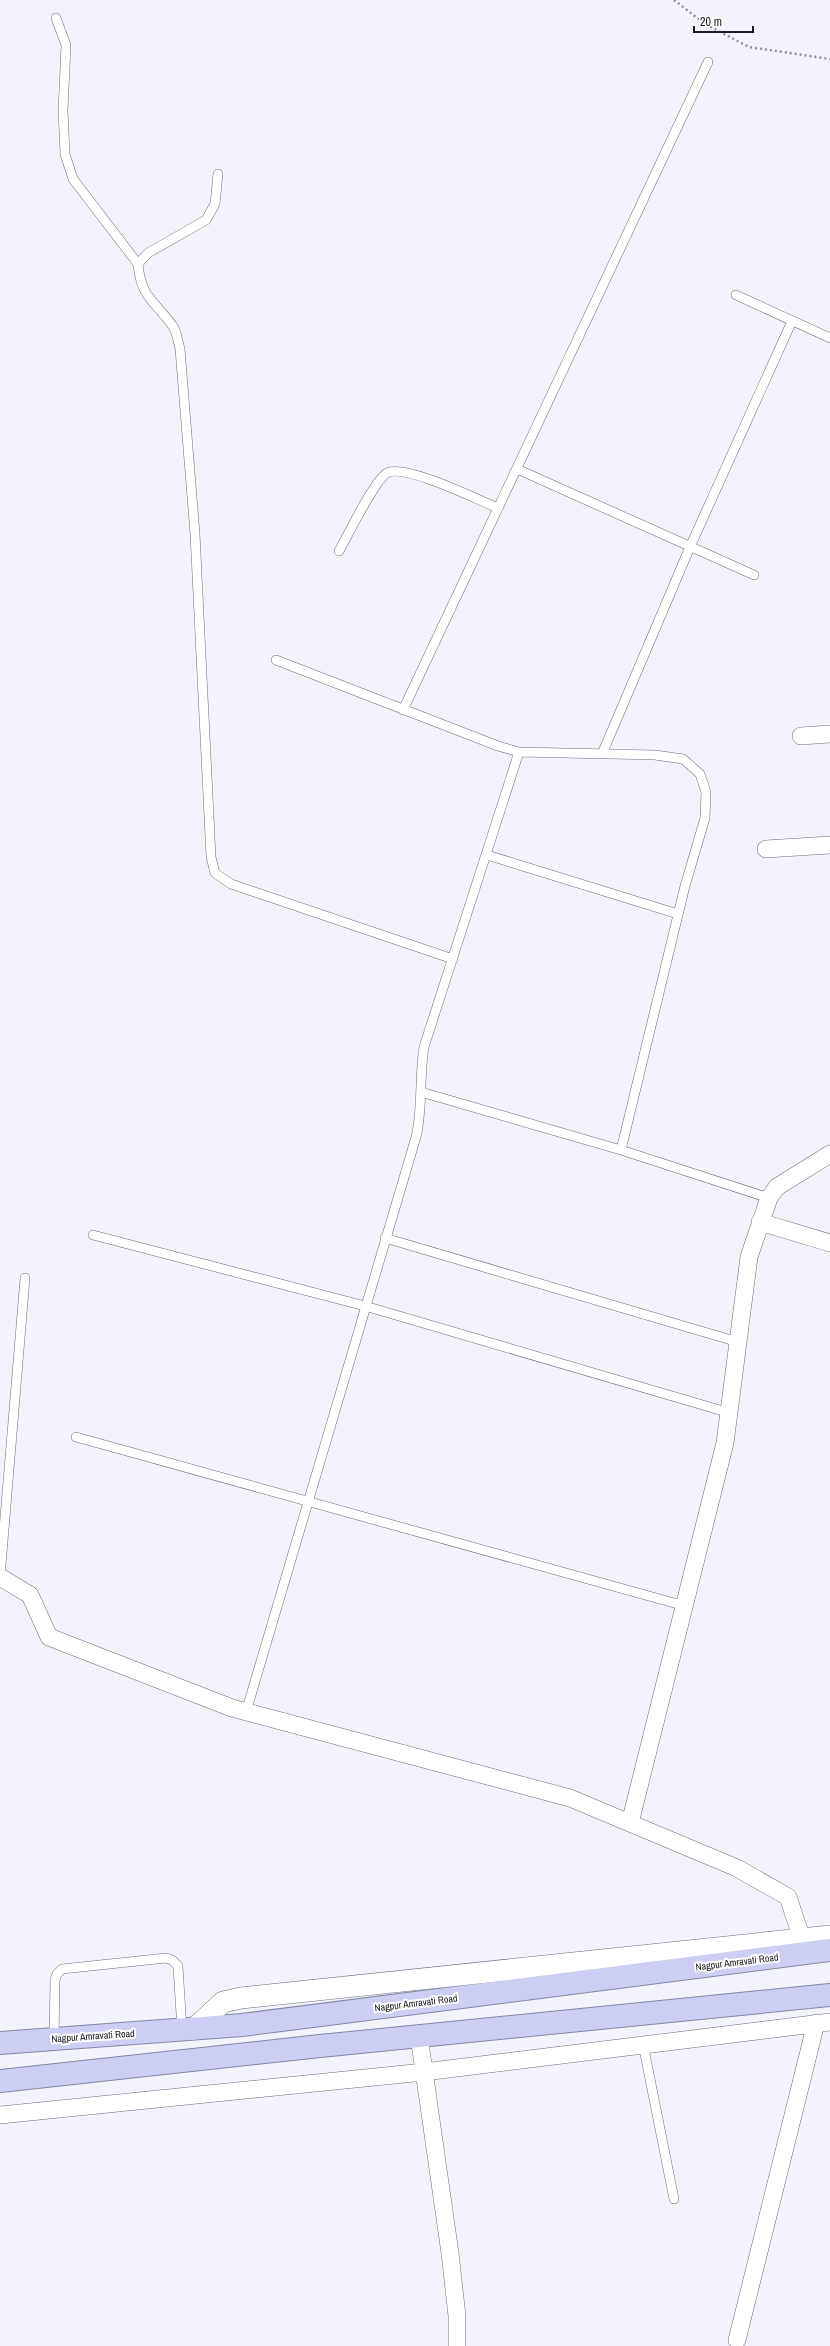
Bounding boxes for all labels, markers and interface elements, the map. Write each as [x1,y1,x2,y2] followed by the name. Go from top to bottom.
[694,8,753,34] scale bar
[700,14,722,30] text: 20 m
[695,1950,779,1974] street label: Nagpur Amravati Road
[374,1991,458,2015] street label: Nagpur Amravati Road
[51,2027,135,2045] street label: Nagpur Amravati Road

